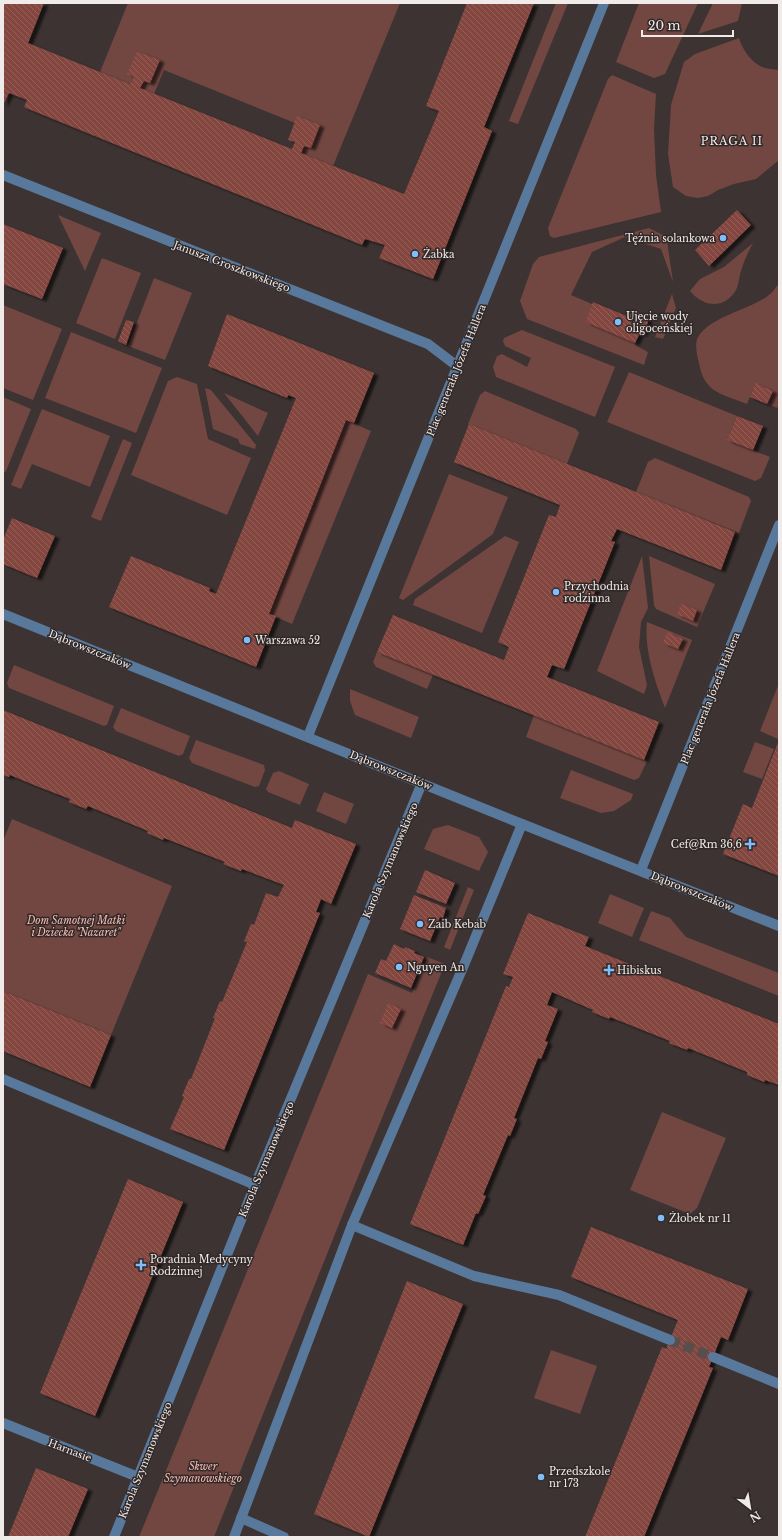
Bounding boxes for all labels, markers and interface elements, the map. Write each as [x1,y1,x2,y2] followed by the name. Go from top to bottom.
[642,12,733,38] scale bar
[648,18,680,33] text: 20 m
[701,134,763,148] district label: PRAGA II
[625,232,715,245] place label: Tężnia solankowa
[718,233,728,243] marker: Tężnia solankowa
[170,237,292,295] street label: Janusza Groszkowskiego
[423,247,455,261] place label: Żabka
[410,249,420,259] marker: Żabka
[424,302,489,438] street label: Plac generała Józefa Hallera
[626,310,693,335] place label: Ujęcie wody oligoceńskiej
[613,317,623,327] marker: Ujęcie wody oligoceńskiej
[564,580,629,605] place label: Przychodnia rodzinna
[551,587,561,597] marker: Przychodnia rodzinna
[47,627,133,672] street label: Dąbrowszczaków
[678,630,743,766] street label: Plac generała Józefa Hallera
[254,634,320,647] place label: Warszawa 52
[242,635,252,645] marker: Warszawa 52
[348,748,434,793] street label: Dąbrowszczaków
[360,800,421,920] street label: Karola Szymanowskiego
[671,838,742,851] place label: Cef@Rm 36,6
[745,839,755,849] marker: Cef@Rm 36,6
[649,869,735,914] street label: Dąbrowszczaków
[26,914,126,939] park label: Dom Samotnej Matki i Dziecka "Nazaret"
[428,918,486,931] place label: Zaib Kebab
[415,919,425,929] marker: Zaib Kebab
[407,961,464,974] place label: Nguyen An
[394,962,404,972] marker: Nguyen An
[617,964,662,977] place label: Hibiskus
[604,965,614,975] marker: Hibiskus
[236,1099,297,1219] street label: Karola Szymanowskiego
[669,1211,731,1225] place label: Żłobek nr 11
[656,1213,666,1223] marker: Żłobek nr 11
[150,1253,253,1278] place label: Poradnia Medycyny Rodzinnej
[135,1259,147,1271] marker: Poradnia Medycyny Rodzinnej
[116,1400,175,1520] street label: Karola Szymanowskiego
[46,1436,94,1465] street label: Harnasie
[164,1460,242,1485] park label: Skwer Szymanowskiego
[549,1465,610,1490] place label: Przedszkole nr 173
[536,1472,546,1482] marker: Przedszkole nr 173
[730,1488,770,1528] north arrow
[747,1508,763,1526] text: N

